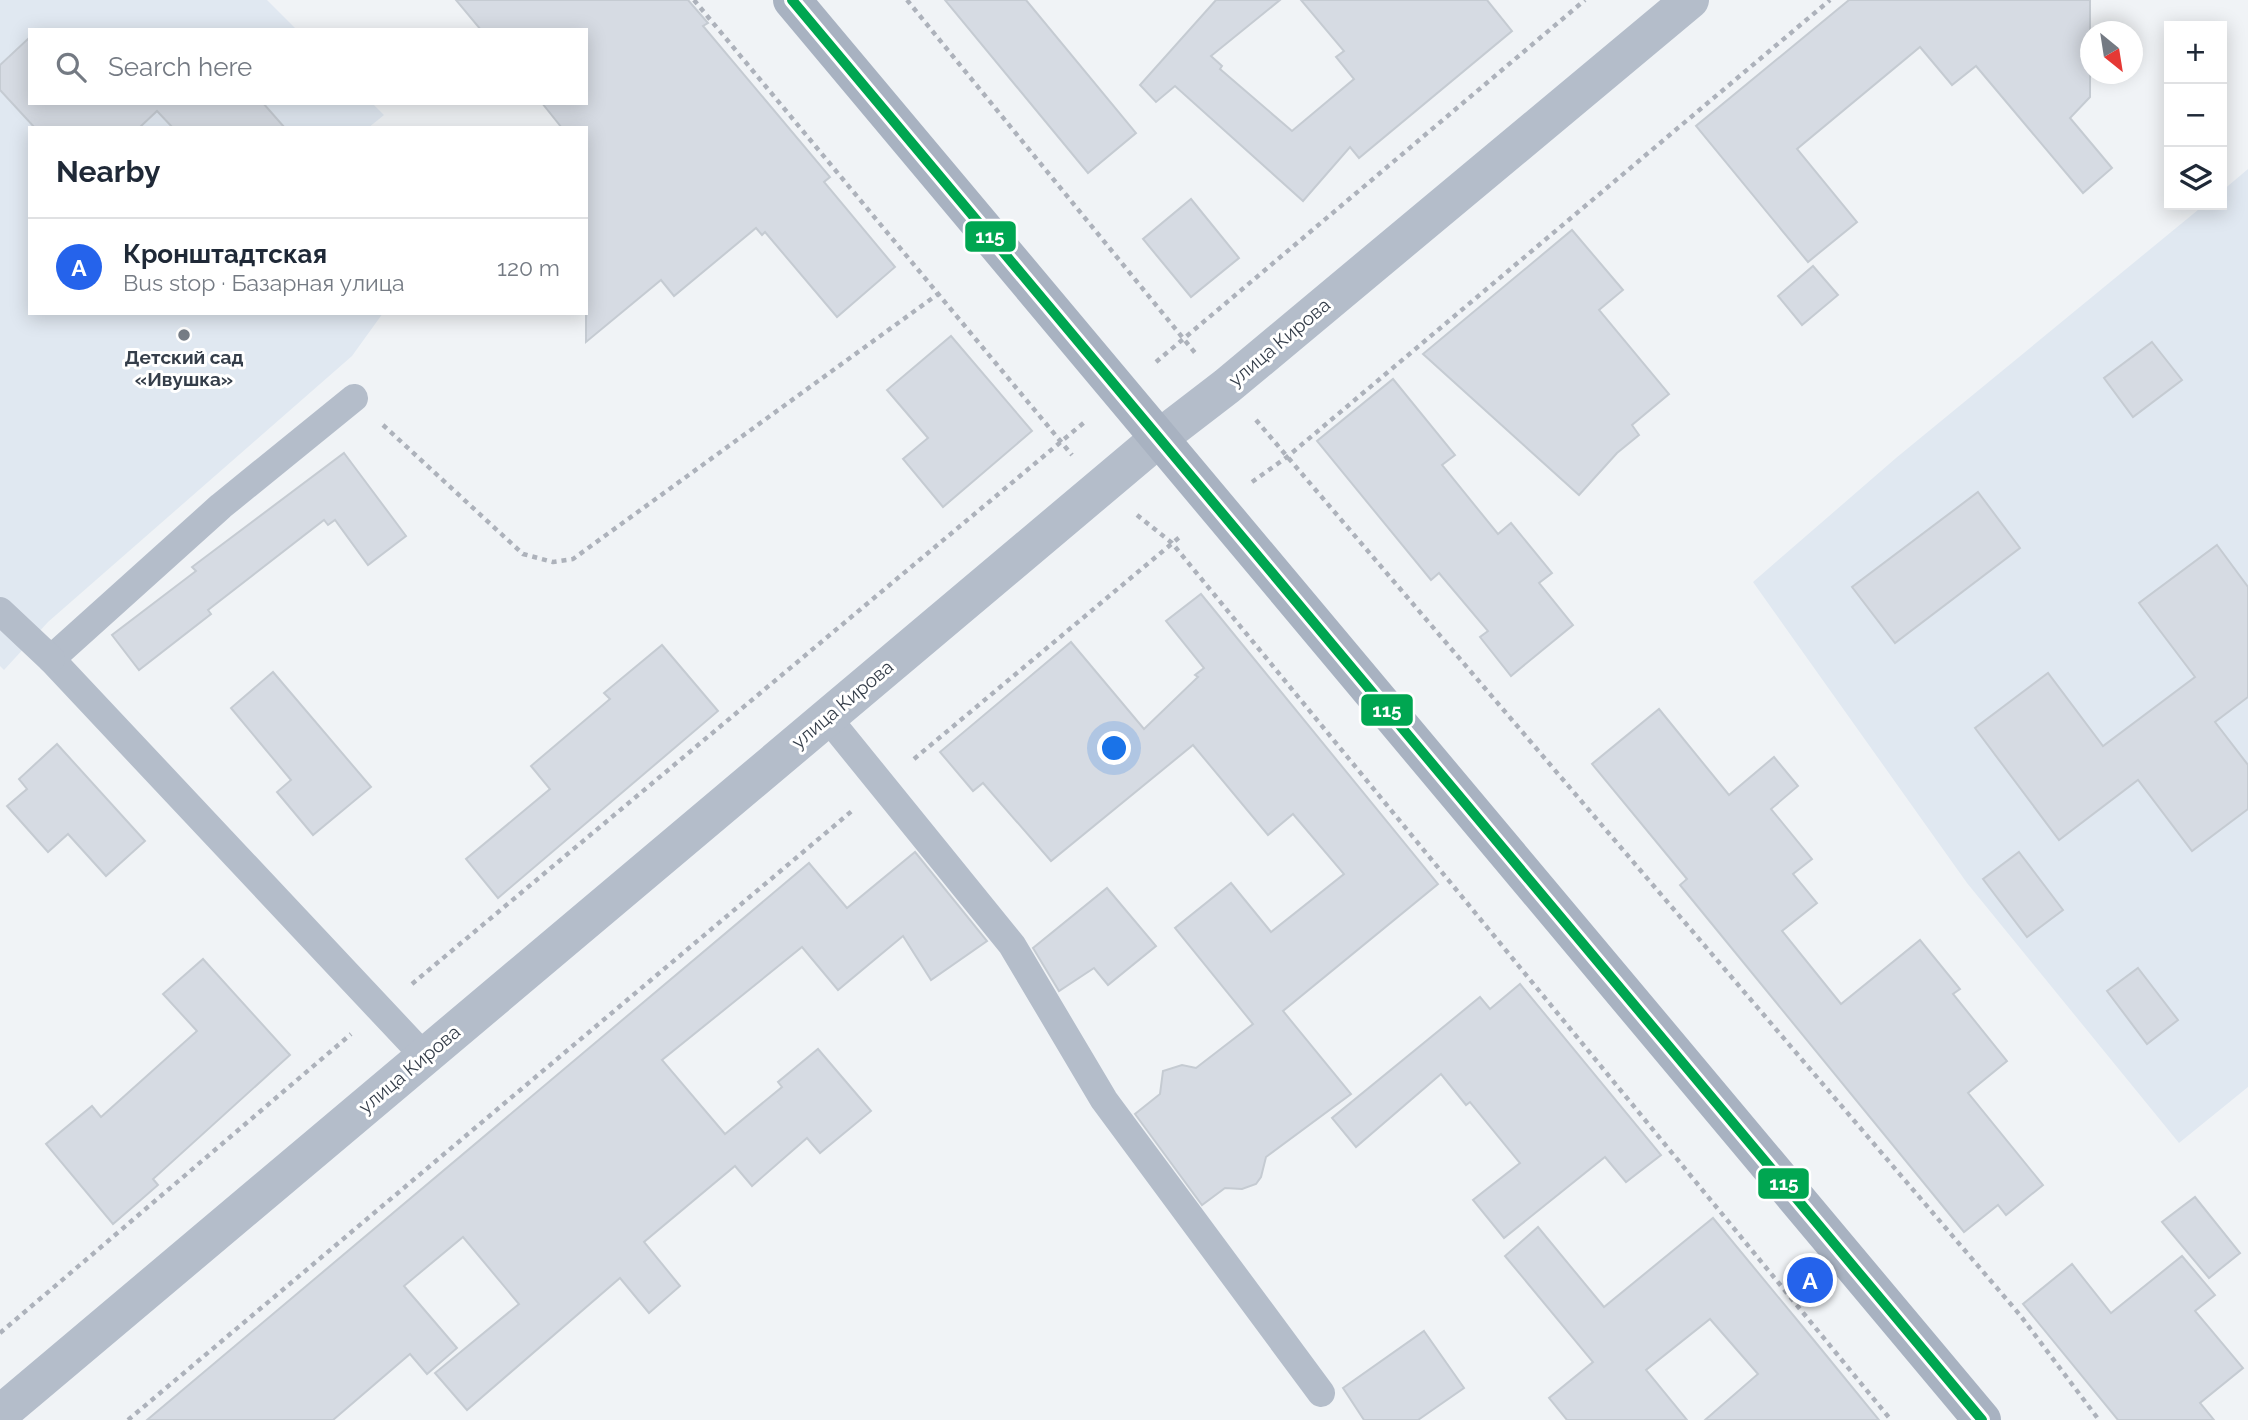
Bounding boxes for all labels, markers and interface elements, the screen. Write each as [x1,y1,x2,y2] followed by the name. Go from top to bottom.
[2080,21,2143,84] north arrow
[2164,21,2227,210] map controls
[2164,21,2227,84] button: +
[28,28,588,105] search box
[52,48,90,86] icon: search
[108,52,252,82] text: Search here
[2164,84,2227,147] button: −
[2164,147,2227,210] button: layers
[56,154,160,189] text: Nearby
[964,220,1017,253] line badge: 115
[975,225,1005,247] text: 115
[123,239,327,269] text: Кронштадтская
[71,254,87,281] text: A
[497,254,560,281] text: 120 m
[123,269,405,296] text: Bus stop · Базарная улица
[1224,293,1334,391] street label: улица Кирова
[176,327,192,343] marker: Детский сад «Ивушка»
[125,346,243,390] place label: Детский сад «Ивушка»
[787,655,897,753] street label: улица Кирова
[1360,693,1414,727] line badge: 115
[1372,699,1402,721] text: 115
[1097,731,1131,765] your location
[354,1020,464,1118] street label: улица Кирова
[1757,1167,1810,1200] line badge: 115
[1769,1172,1799,1194] text: 115
[1787,1254,1833,1306] pin: A

